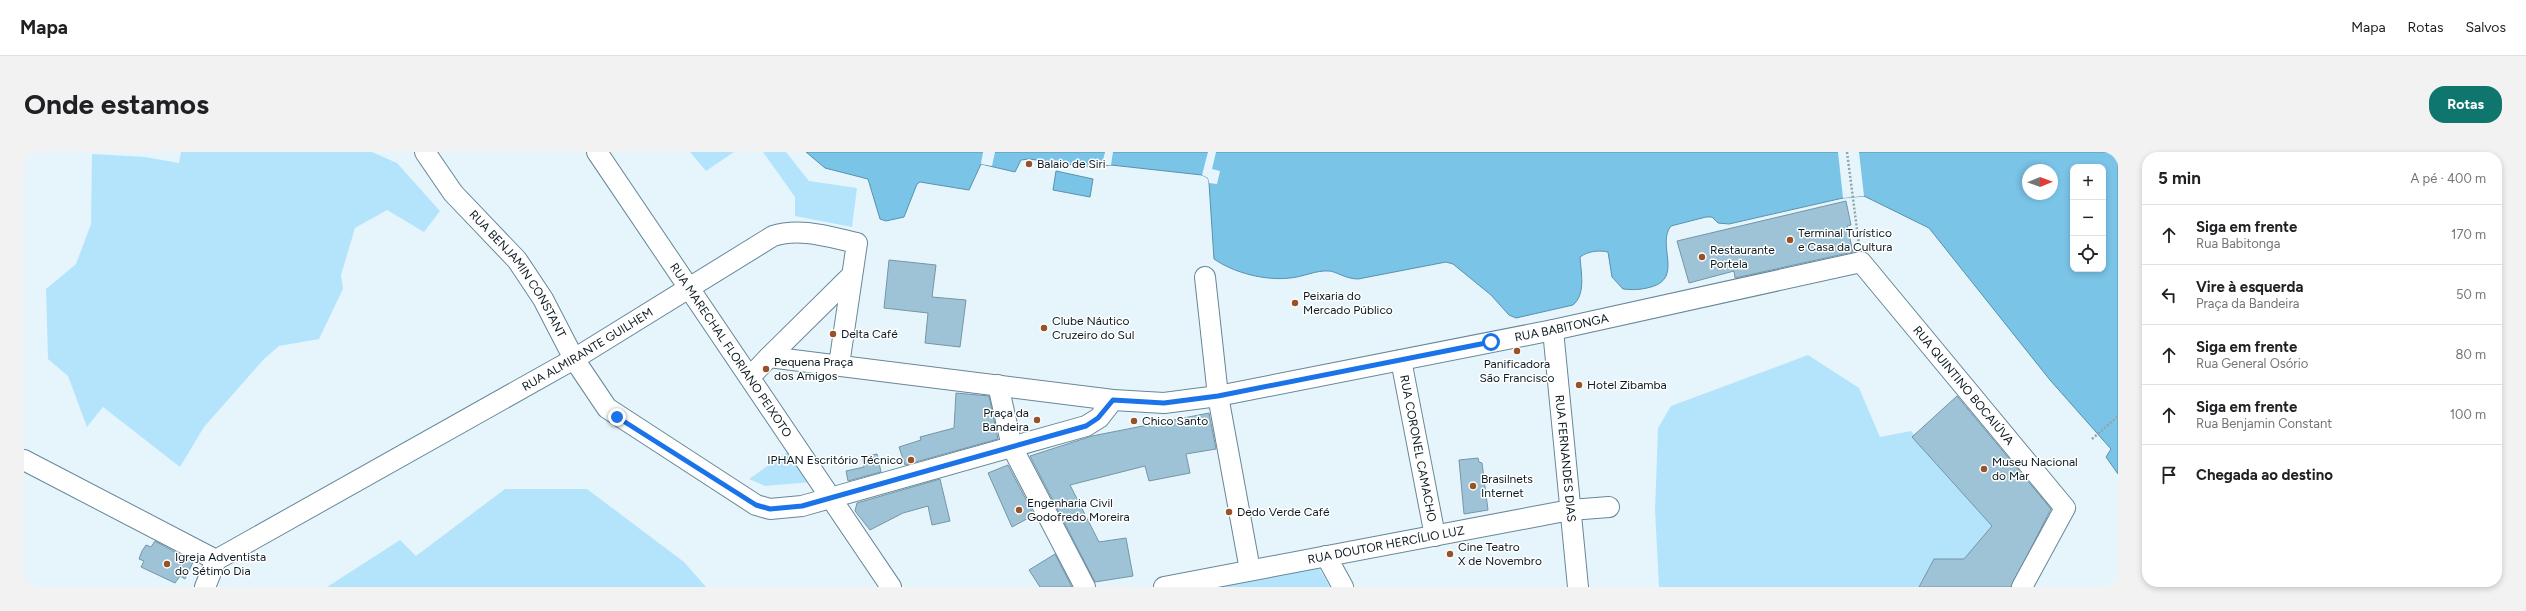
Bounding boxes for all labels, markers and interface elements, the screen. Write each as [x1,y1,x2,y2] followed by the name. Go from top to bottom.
[20,16,68,39] text: Mapa
[2351,19,2386,36] text: Mapa
[2408,19,2443,36] text: Rotas
[2465,19,2506,36] text: Salvos
[2429,86,2502,123] button: Rotas
[24,87,209,121] text: Onde estamos
[1037,157,1105,171] place label: Balaio de Siri
[1024,159,1034,169] marker: Balaio de Siri
[2022,164,2058,200] north arrow
[2070,164,2106,272] map controls
[2070,164,2106,200] button: +
[2158,168,2201,188] text: 5 min
[2410,171,2486,186] text: A pé · 400 m
[2070,200,2106,236] button: −
[466,207,569,340] street label: RUA BENJAMIN CONSTANT
[2196,218,2297,236] text: Siga em frente
[2158,224,2180,246] icon: ahead
[1798,226,1892,254] place label: Terminal Turístico e Casa da Cultura
[2451,227,2486,242] text: 170 m
[1785,235,1795,245] marker: Terminal Turístico e Casa da Cultura
[2070,236,2106,272] button: locate
[2196,236,2280,251] text: Rua Babitonga
[1710,243,1775,271] place label: Restaurante Portela
[1697,252,1707,262] marker: Restaurante Portela
[667,260,795,440] street label: RUA MARECHAL FLORIANO PEIXOTO
[2196,278,2303,296] text: Vire à esquerda
[2158,284,2180,306] icon: left
[2456,287,2486,302] text: 50 m
[1303,289,1393,317] place label: Peixaria do Mercado Público
[2196,296,2299,311] text: Praça da Bandeira
[1290,298,1300,308] marker: Peixaria do Mercado Público
[520,305,655,394] street label: RUA ALMIRANTE GUILHEM
[1513,311,1610,344] street label: RUA BABITONGA
[1052,314,1134,342] place label: Clube Náutico Cruzeiro do Sul
[1039,323,1049,333] marker: Clube Náutico Cruzeiro do Sul
[1910,323,2017,448] street label: RUA QUINTINO BOCAIÚVA
[841,327,898,341] place label: Delta Café
[828,329,838,339] marker: Delta Café
[1482,333,1500,351] route start
[2196,338,2297,356] text: Siga em frente
[2158,344,2180,366] icon: ahead
[1512,346,1522,356] marker: Panificadora São Francisco
[2455,347,2486,362] text: 80 m
[774,355,853,383] place label: Pequena Praça dos Amigos
[2196,356,2308,371] text: Rua General Osório
[1480,357,1555,385] place label: Panificadora São Francisco
[761,364,771,374] marker: Pequena Praça dos Amigos
[1397,374,1439,523] street label: RUA CORONEL CAMACHO
[1587,378,1667,392] place label: Hotel Zibamba
[1574,380,1584,390] marker: Hotel Zibamba
[1552,394,1579,523] street label: RUA FERNANDES DIAS
[2196,398,2297,416] text: Siga em frente
[2158,404,2180,426] icon: ahead
[982,406,1029,434] place label: Praça da Bandeira
[2450,407,2486,422] text: 100 m
[608,408,626,426] route end
[1142,414,1208,428] place label: Chico Santo
[1032,415,1042,425] marker: Praça da Bandeira
[1129,416,1139,426] marker: Chico Santo
[2196,416,2332,431] text: Rua Benjamin Constant
[767,453,903,467] place label: IPHAN Escritório Técnico
[906,455,916,465] marker: IPHAN Escritório Técnico
[1992,455,2078,483] place label: Museu Nacional do Mar
[1979,464,1989,474] marker: Museu Nacional do Mar
[2158,464,2180,486] icon: arrive
[2196,466,2333,484] text: Chegada ao destino
[1481,472,1533,500] place label: Brasilnets Internet
[1468,481,1478,491] marker: Brasilnets Internet
[1027,496,1130,524] place label: Engenharia Civil Godofredo Moreira
[1014,505,1024,515] marker: Engenharia Civil Godofredo Moreira
[1237,505,1330,519] place label: Dedo Verde Café
[1224,507,1234,517] marker: Dedo Verde Café
[1306,523,1466,567] street label: RUA DOUTOR HERCÍLIO LUZ
[1458,540,1542,568] place label: Cine Teatro X de Novembro
[1445,549,1455,559] marker: Cine Teatro X de Novembro
[175,550,266,578] place label: Igreja Adventista do Sétimo Dia
[162,559,172,569] marker: Igreja Adventista do Sétimo Dia

